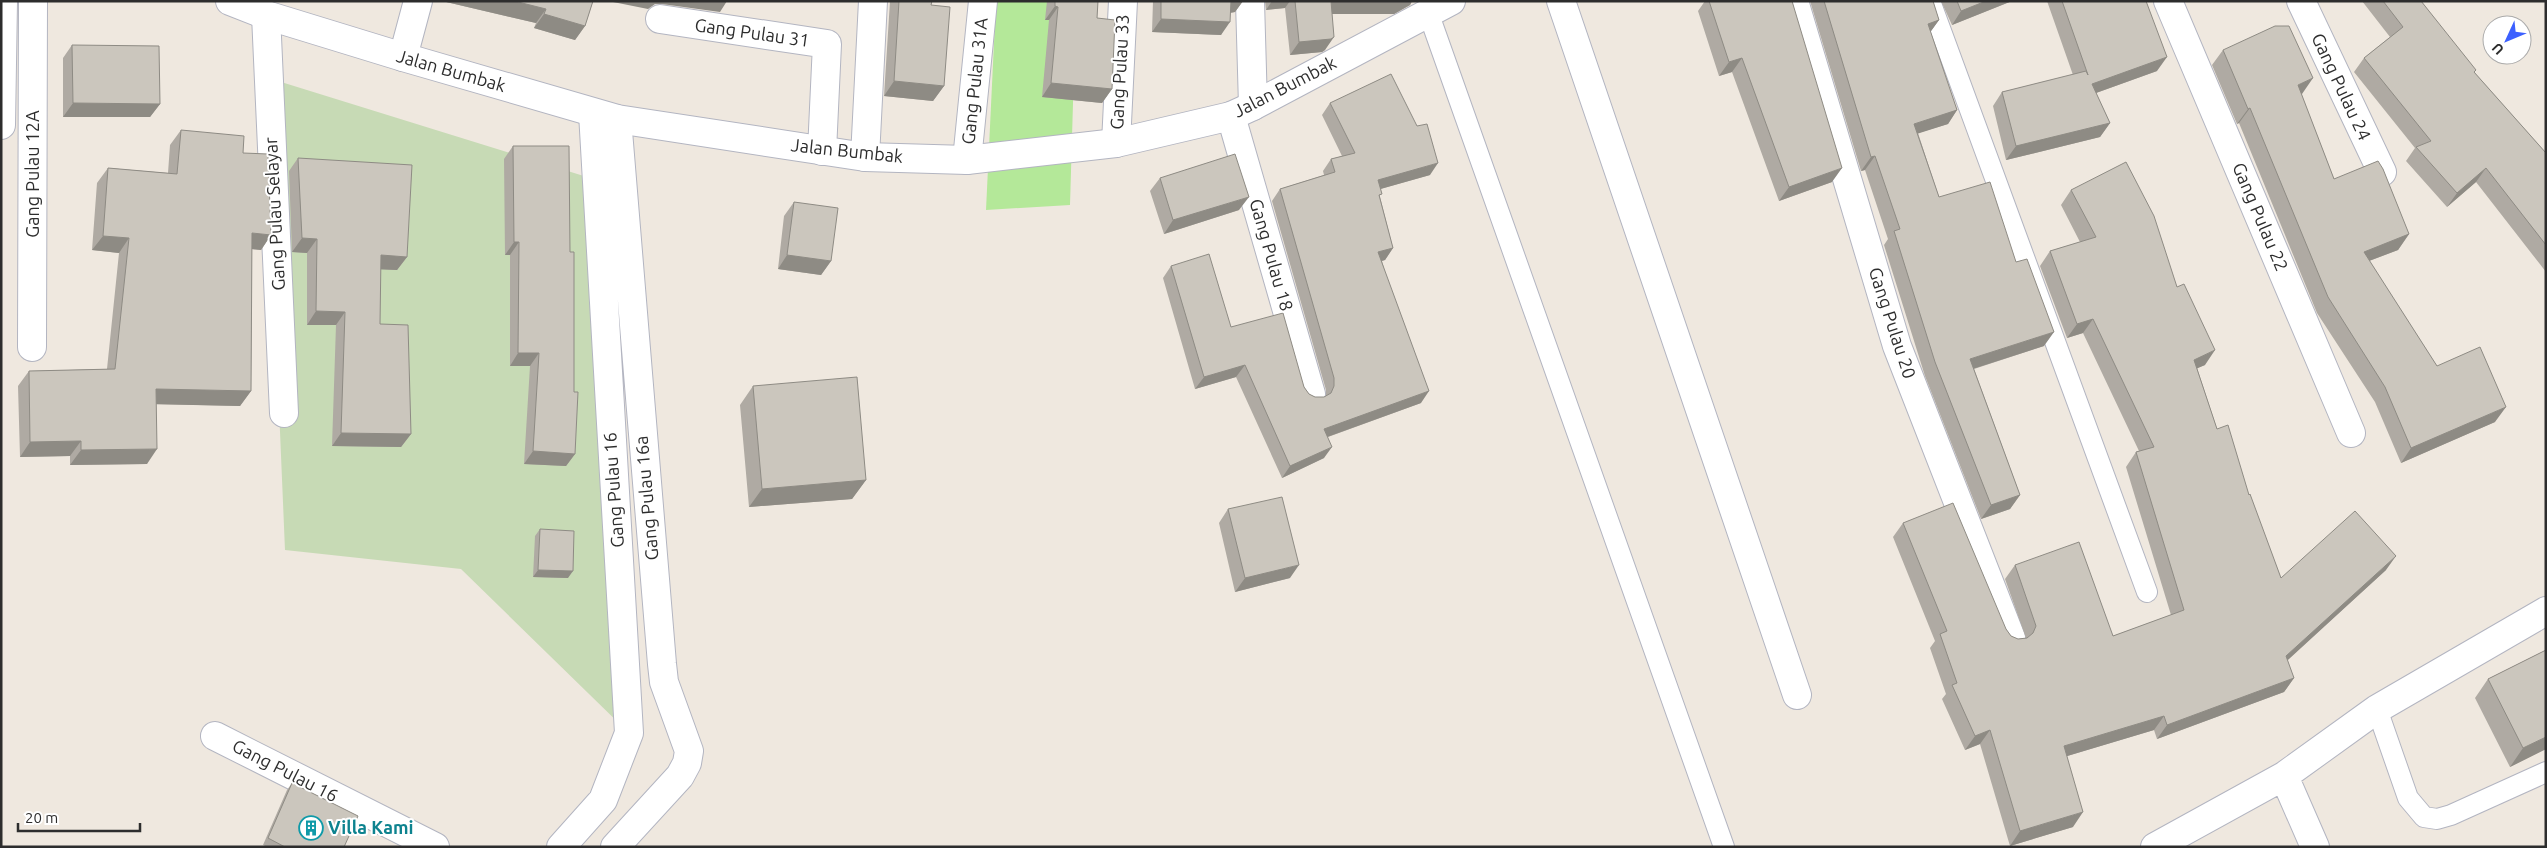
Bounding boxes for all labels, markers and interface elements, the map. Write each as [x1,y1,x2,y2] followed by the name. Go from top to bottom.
[693,14,811,50] street label: Gang Pulau 31
[1106,14,1132,130] street label: Gang Pulau 33
[2482,15,2532,65] north arrow
[957,16,991,145] street label: Gang Pulau 31A
[2308,30,2375,143] street label: Gang Pulau 24
[2488,40,2507,58] text: U
[394,45,508,95] street label: Jalan Bumbak
[1230,52,1339,121] street label: Jalan Bumbak
[22,110,42,238] street label: Gang Pulau 12A
[790,134,904,166] street label: Jalan Bumbak
[260,137,288,291] street label: Gang Pulau Selayar
[2229,159,2293,274] street label: Gang Pulau 22
[1246,196,1298,313] street label: Gang Pulau 18
[1866,265,1920,381] street label: Gang Pulau 20
[599,432,627,548] street label: Gang Pulau 16
[631,435,661,561] street label: Gang Pulau 16a
[229,735,342,805] street label: Gang Pulau 16
[18,800,140,832] scale bar
[25,809,58,826] text: 20 m
[298,815,324,841] building icon: Villa Kami
[328,817,413,837] place label: Villa Kami

